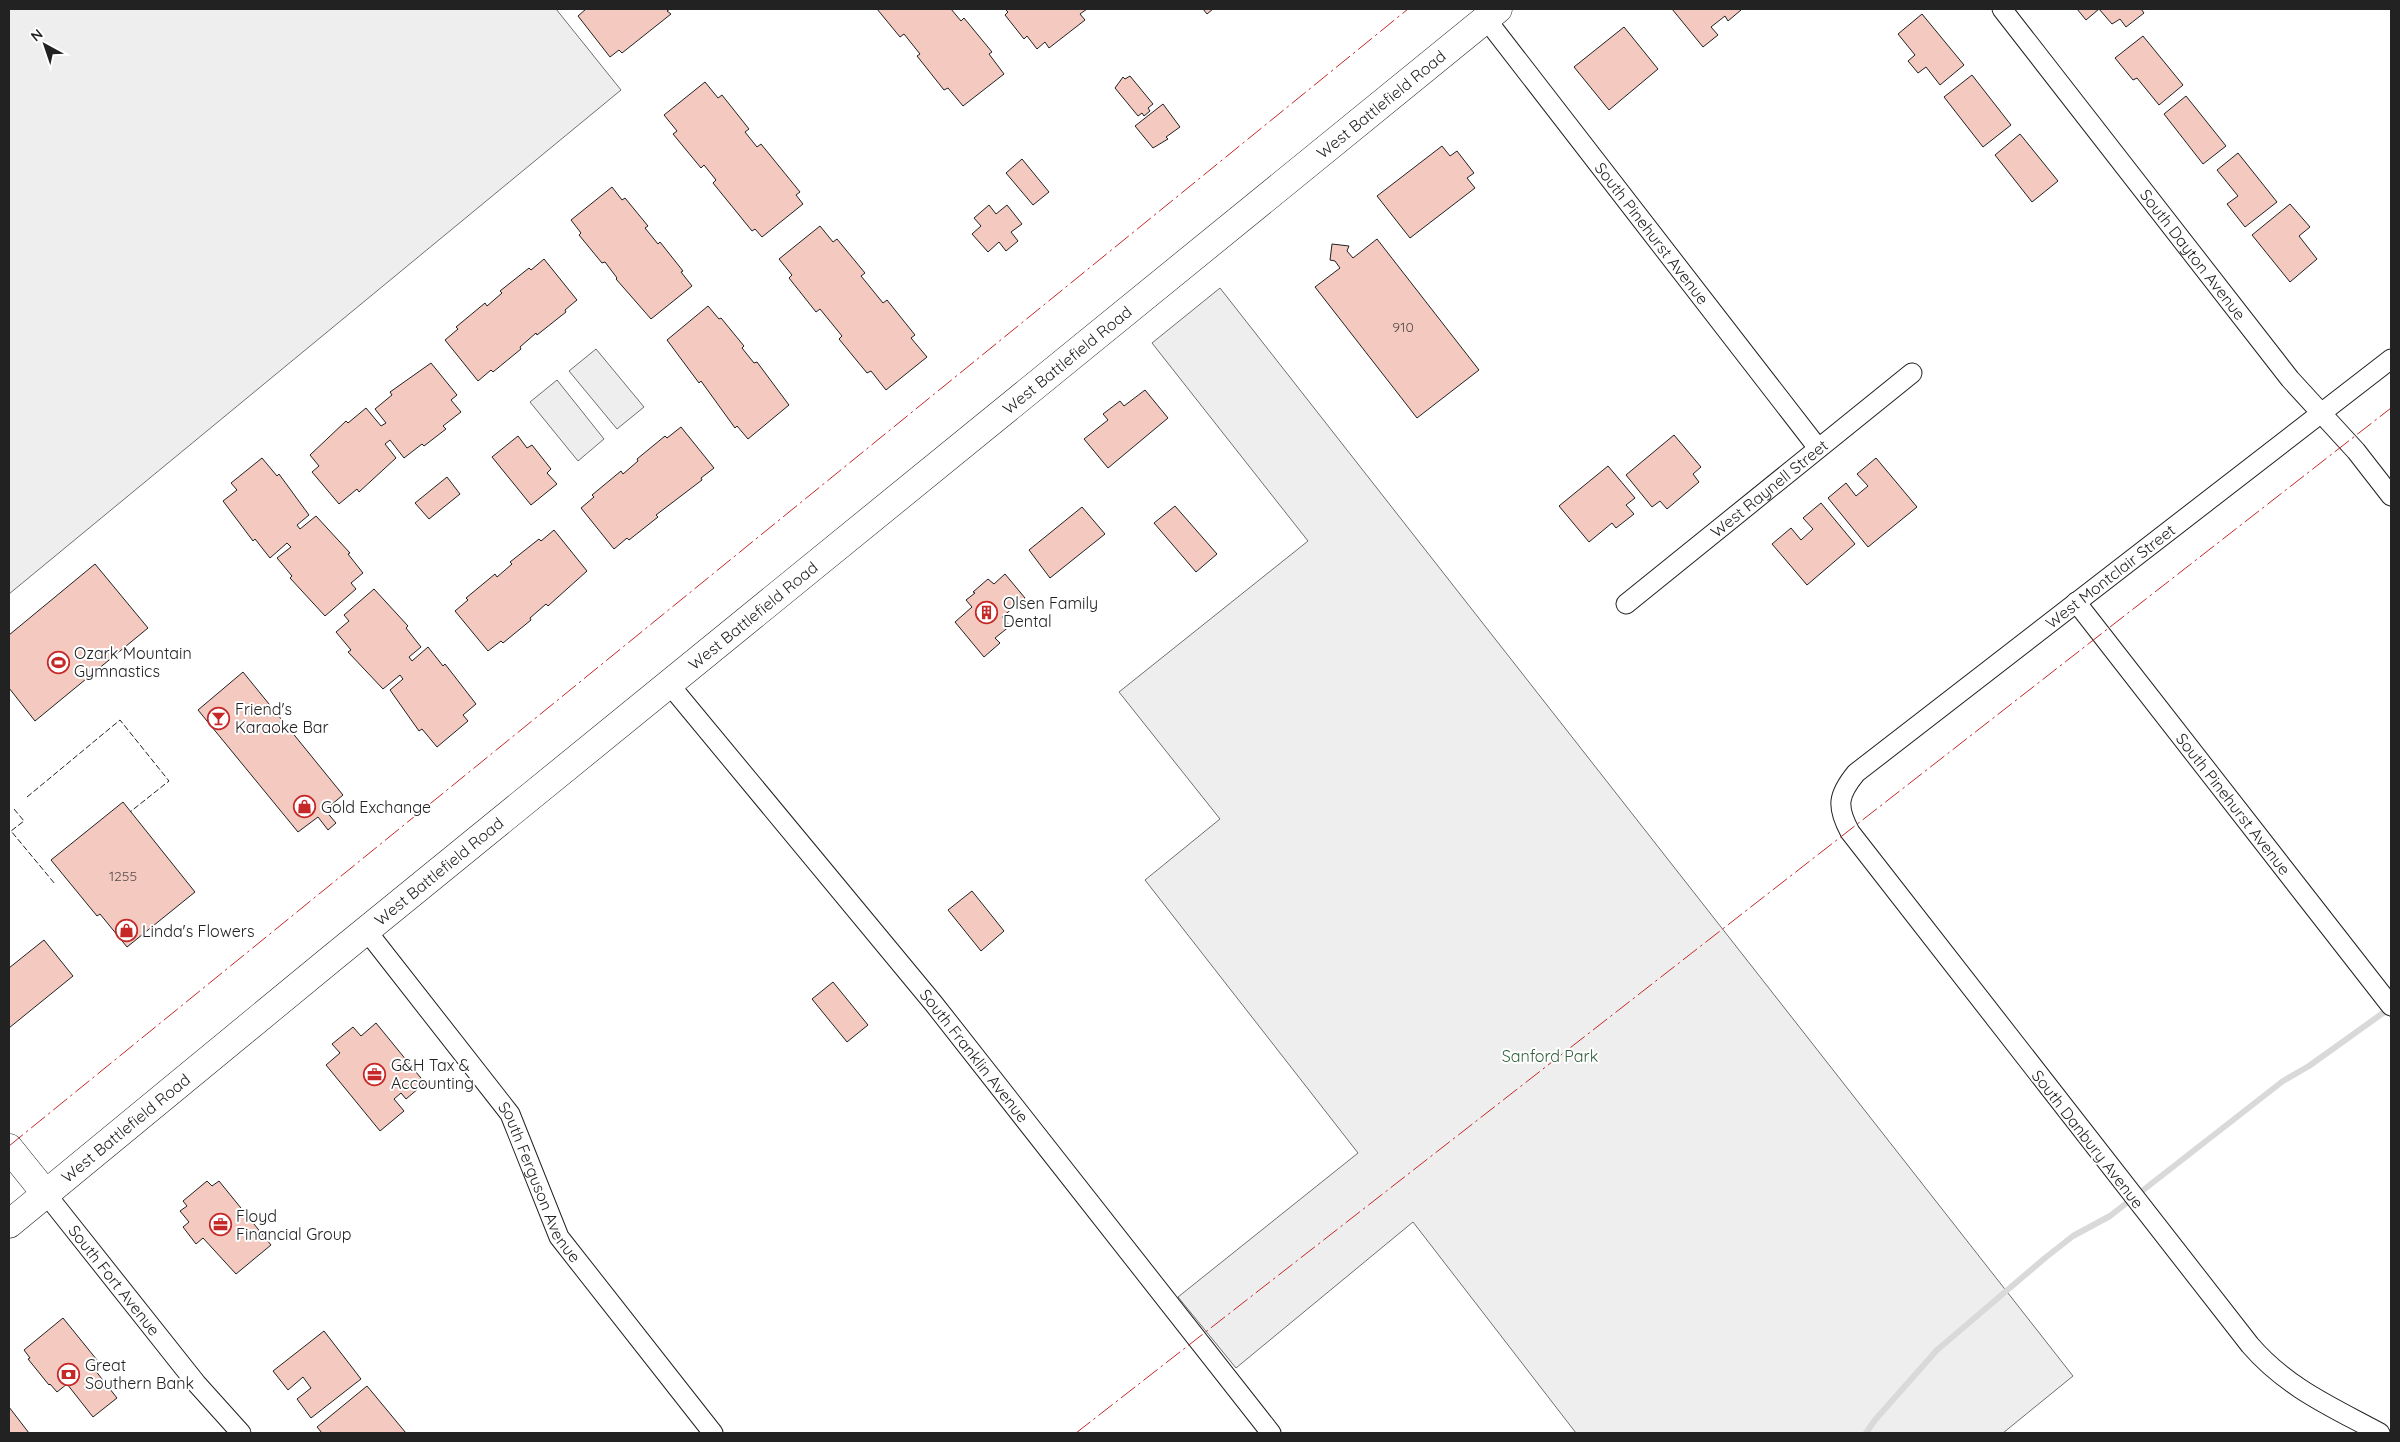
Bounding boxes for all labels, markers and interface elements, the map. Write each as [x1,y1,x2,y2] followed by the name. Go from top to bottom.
[20,20,70,70] north arrow
[27,25,46,45] text: N
[1312,46,1450,163] street label: West Battlefield Road
[1591,158,1713,308] street label: South Pinehurst Avenue
[2136,185,2250,324] street label: South Dayton Avenue
[998,301,1136,418] street label: West Battlefield Road
[1392,318,1414,336] house number: 910
[1706,435,1832,542] street label: West Raynell Street
[2041,520,2179,633] street label: West Montclair Street
[684,557,822,674] street label: West Battlefield Road
[1003,593,1098,631] place label: Olsen Family Dental
[975,600,999,624] building icon: Olsen Family Dental
[74,643,192,681] place label: Ozark Mountain Gymnastics
[46,650,70,674] sports icon: Ozark Mountain Gymnastics
[235,699,329,737] place label: Friend's Karaoke Bar
[207,706,231,730] bar icon: Friend's Karaoke Bar
[2172,729,2295,879] street label: South Pinehurst Avenue
[293,795,317,819] shop icon: Gold Exchange
[321,797,431,817] place label: Gold Exchange
[370,813,507,930] street label: West Battlefield Road
[109,867,137,885] house number: 1255
[114,919,138,943] shop icon: Linda's Flowers
[142,921,255,941] place label: Linda's Flowers
[916,985,1033,1126] street label: South Franklin Avenue
[1502,1046,1598,1066] park label: Sanford Park
[391,1055,474,1093] place label: G&H Tax & Accounting
[363,1062,387,1086] office icon: G&H Tax & Accounting
[2028,1066,2148,1212] street label: South Danbury Avenue
[57,1069,194,1187] street label: West Battlefield Road
[494,1097,585,1266] street label: South Ferguson Avenue
[236,1206,352,1244] place label: Floyd Financial Group
[208,1213,232,1237] office icon: Floyd Financial Group
[64,1221,164,1340] street label: South Fort Avenue
[85,1355,194,1393] place label: Great Southern Bank
[57,1362,81,1386] bank icon: Great Southern Bank

